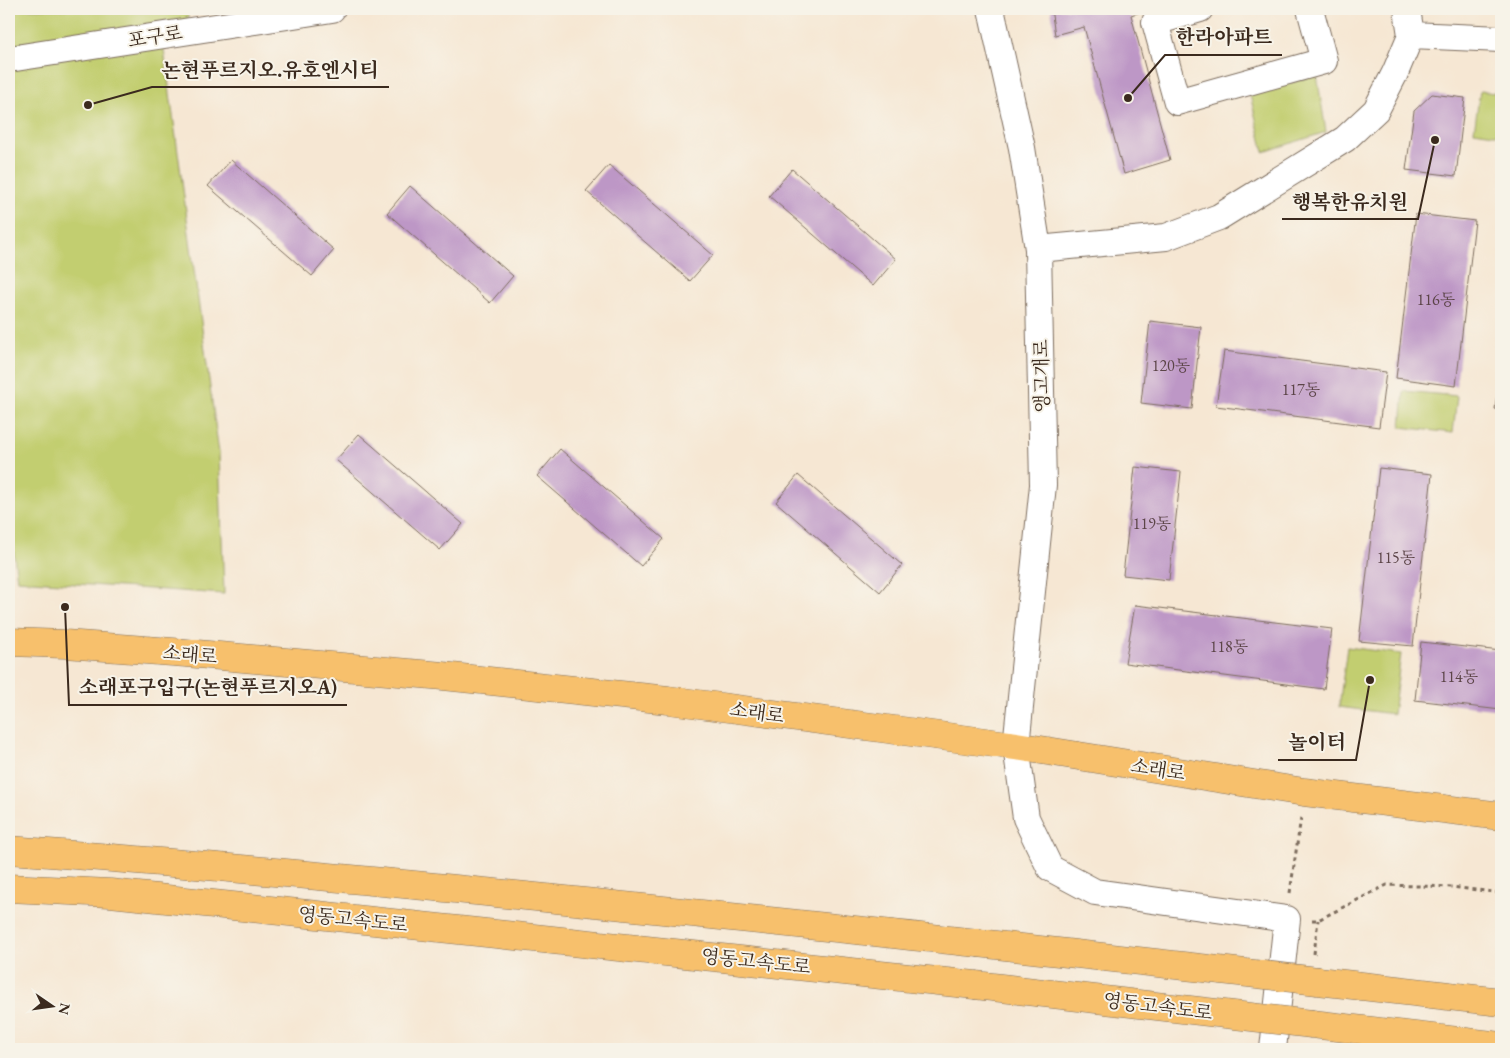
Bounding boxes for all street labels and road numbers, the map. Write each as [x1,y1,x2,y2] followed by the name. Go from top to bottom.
[126,20,184,53] street label: 포구로
[1028,339,1055,413] street label: 앵고개로
[161,640,218,669] street label: 소래로
[728,696,786,729] street label: 소래로
[1129,753,1187,786] street label: 소래로
[297,901,409,938] street label: 영동고속도로
[700,943,812,980] street label: 영동고속도로
[1102,987,1214,1026] street label: 영동고속도로

